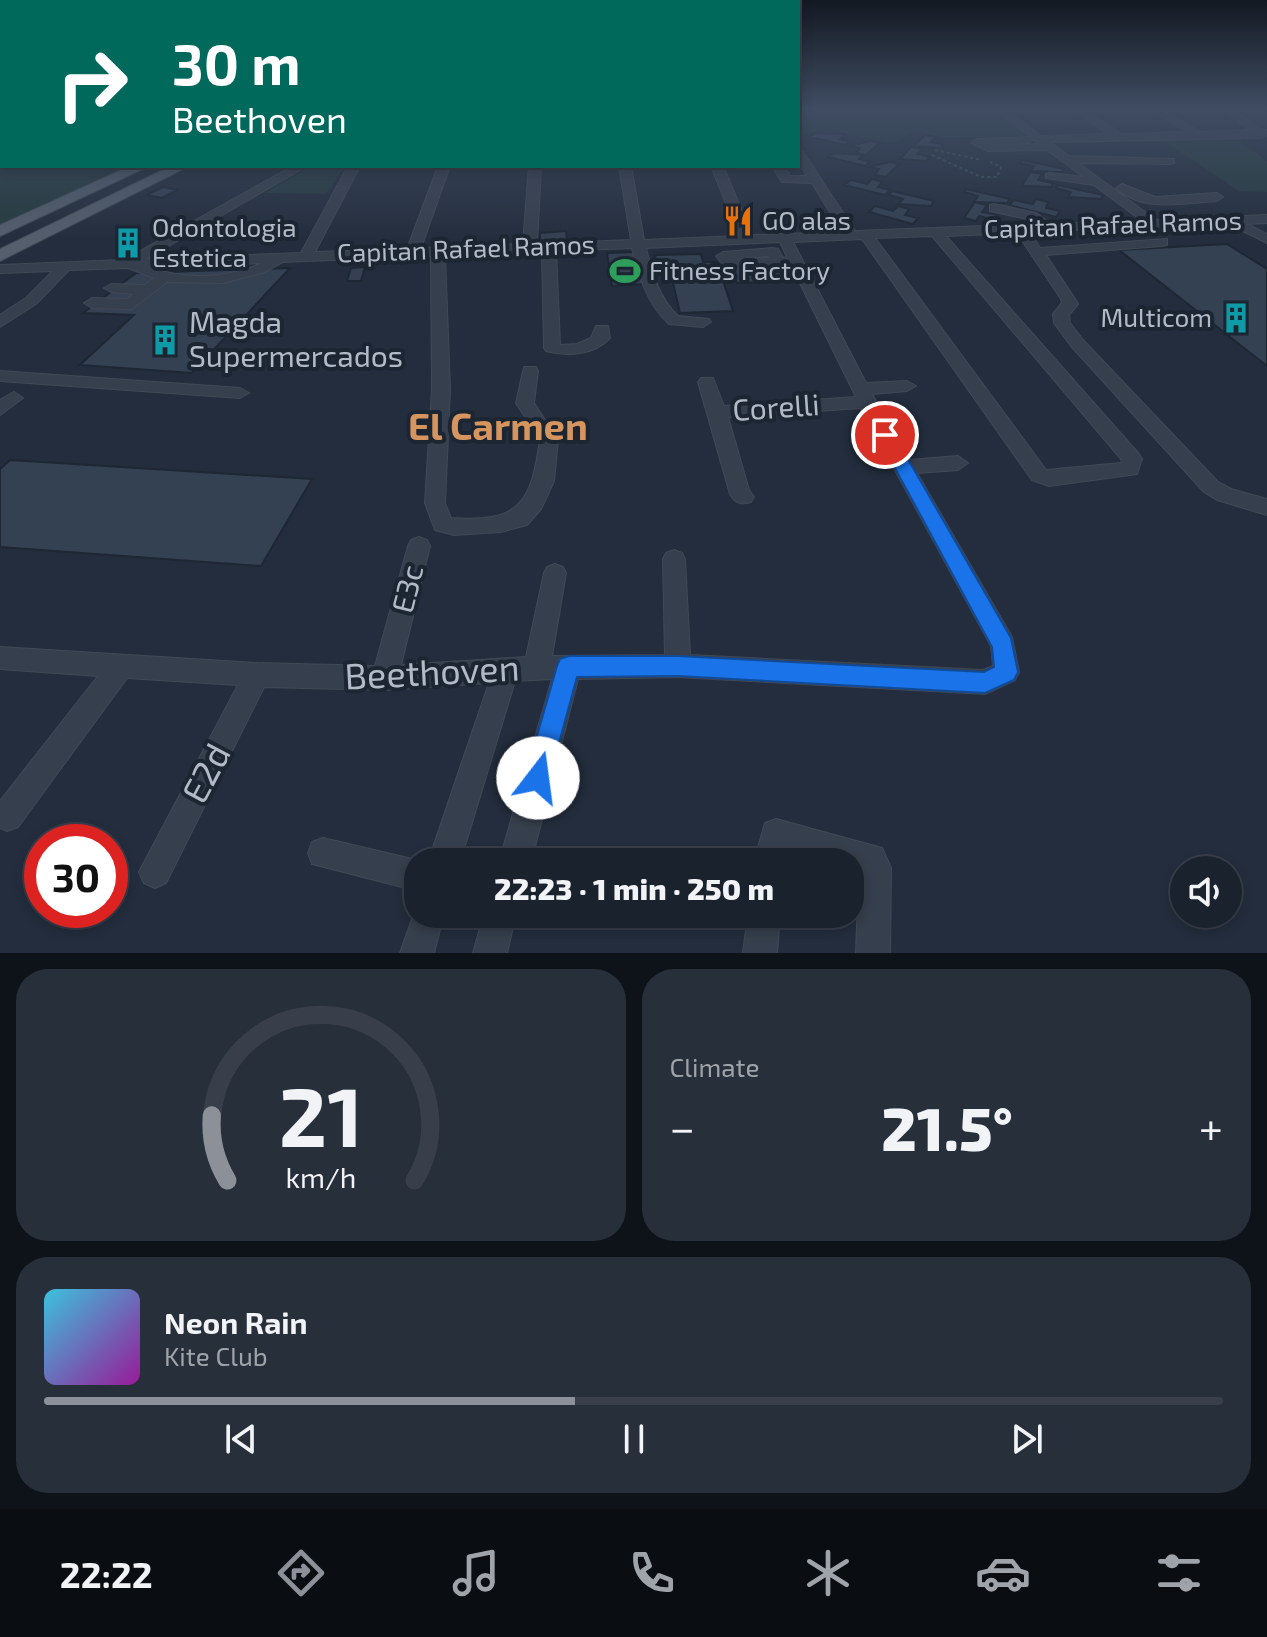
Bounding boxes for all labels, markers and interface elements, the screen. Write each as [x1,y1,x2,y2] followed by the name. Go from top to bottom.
[172,29,301,96] text: 30 m
[40,32,144,136] icon: right
[172,97,347,140] text: Beethoven
[721,204,755,238] restaurant icon: GO alas
[762,204,851,235] place label: GO alas
[983,204,1242,243] street label: Capitan Rafael Ramos
[152,211,297,272] place label: Odontologia Estetica
[111,226,145,260] building icon: Odontologia Estetica
[336,228,595,267] street label: Capitan Rafael Ramos
[608,254,642,288] sports icon: Fitness Factory
[649,254,830,285] place label: Fitness Factory
[1100,301,1212,332] place label: Multicom
[1219,301,1253,335] building icon: Multicom
[189,303,403,373] place label: Magda Supermercados
[148,323,182,357] building icon: Magda Supermercados
[731,385,821,427] street label: Corelli
[851,401,919,469] pin
[408,402,588,448] district label: El Carmen
[863,413,907,457] icon: arrive
[383,561,429,616] street label: E3c
[343,644,520,697] street label: Beethoven
[171,735,238,809] street label: E2d
[496,736,580,820] position arrow
[24,824,128,928] speed limit sign: 30
[1170,856,1242,928] map controls
[1170,856,1242,928] button: sound
[494,870,774,906] text: 22:23 · 1 min · 250 m
[670,1051,759,1082] text: Climate
[279,1064,363,1164] text: 21
[881,1091,1013,1163] text: 21.5°
[670,1100,695,1153] text: −
[1199,1100,1223,1153] text: +
[285,1159,356,1194] text: km/h
[164,1304,308,1340] text: Neon Rain
[164,1340,268,1371] text: Kite Club
[219,1417,263,1461] icon: previous
[612,1417,656,1461] icon: pause
[1005,1417,1049,1461] icon: next
[273,1545,329,1601] icon: directions
[448,1545,504,1601] icon: music
[624,1545,680,1601] icon: phone
[800,1545,856,1601] icon: climate
[975,1545,1031,1601] icon: car
[1151,1545,1207,1601] icon: filters
[60,1552,153,1595] text: 22:22

